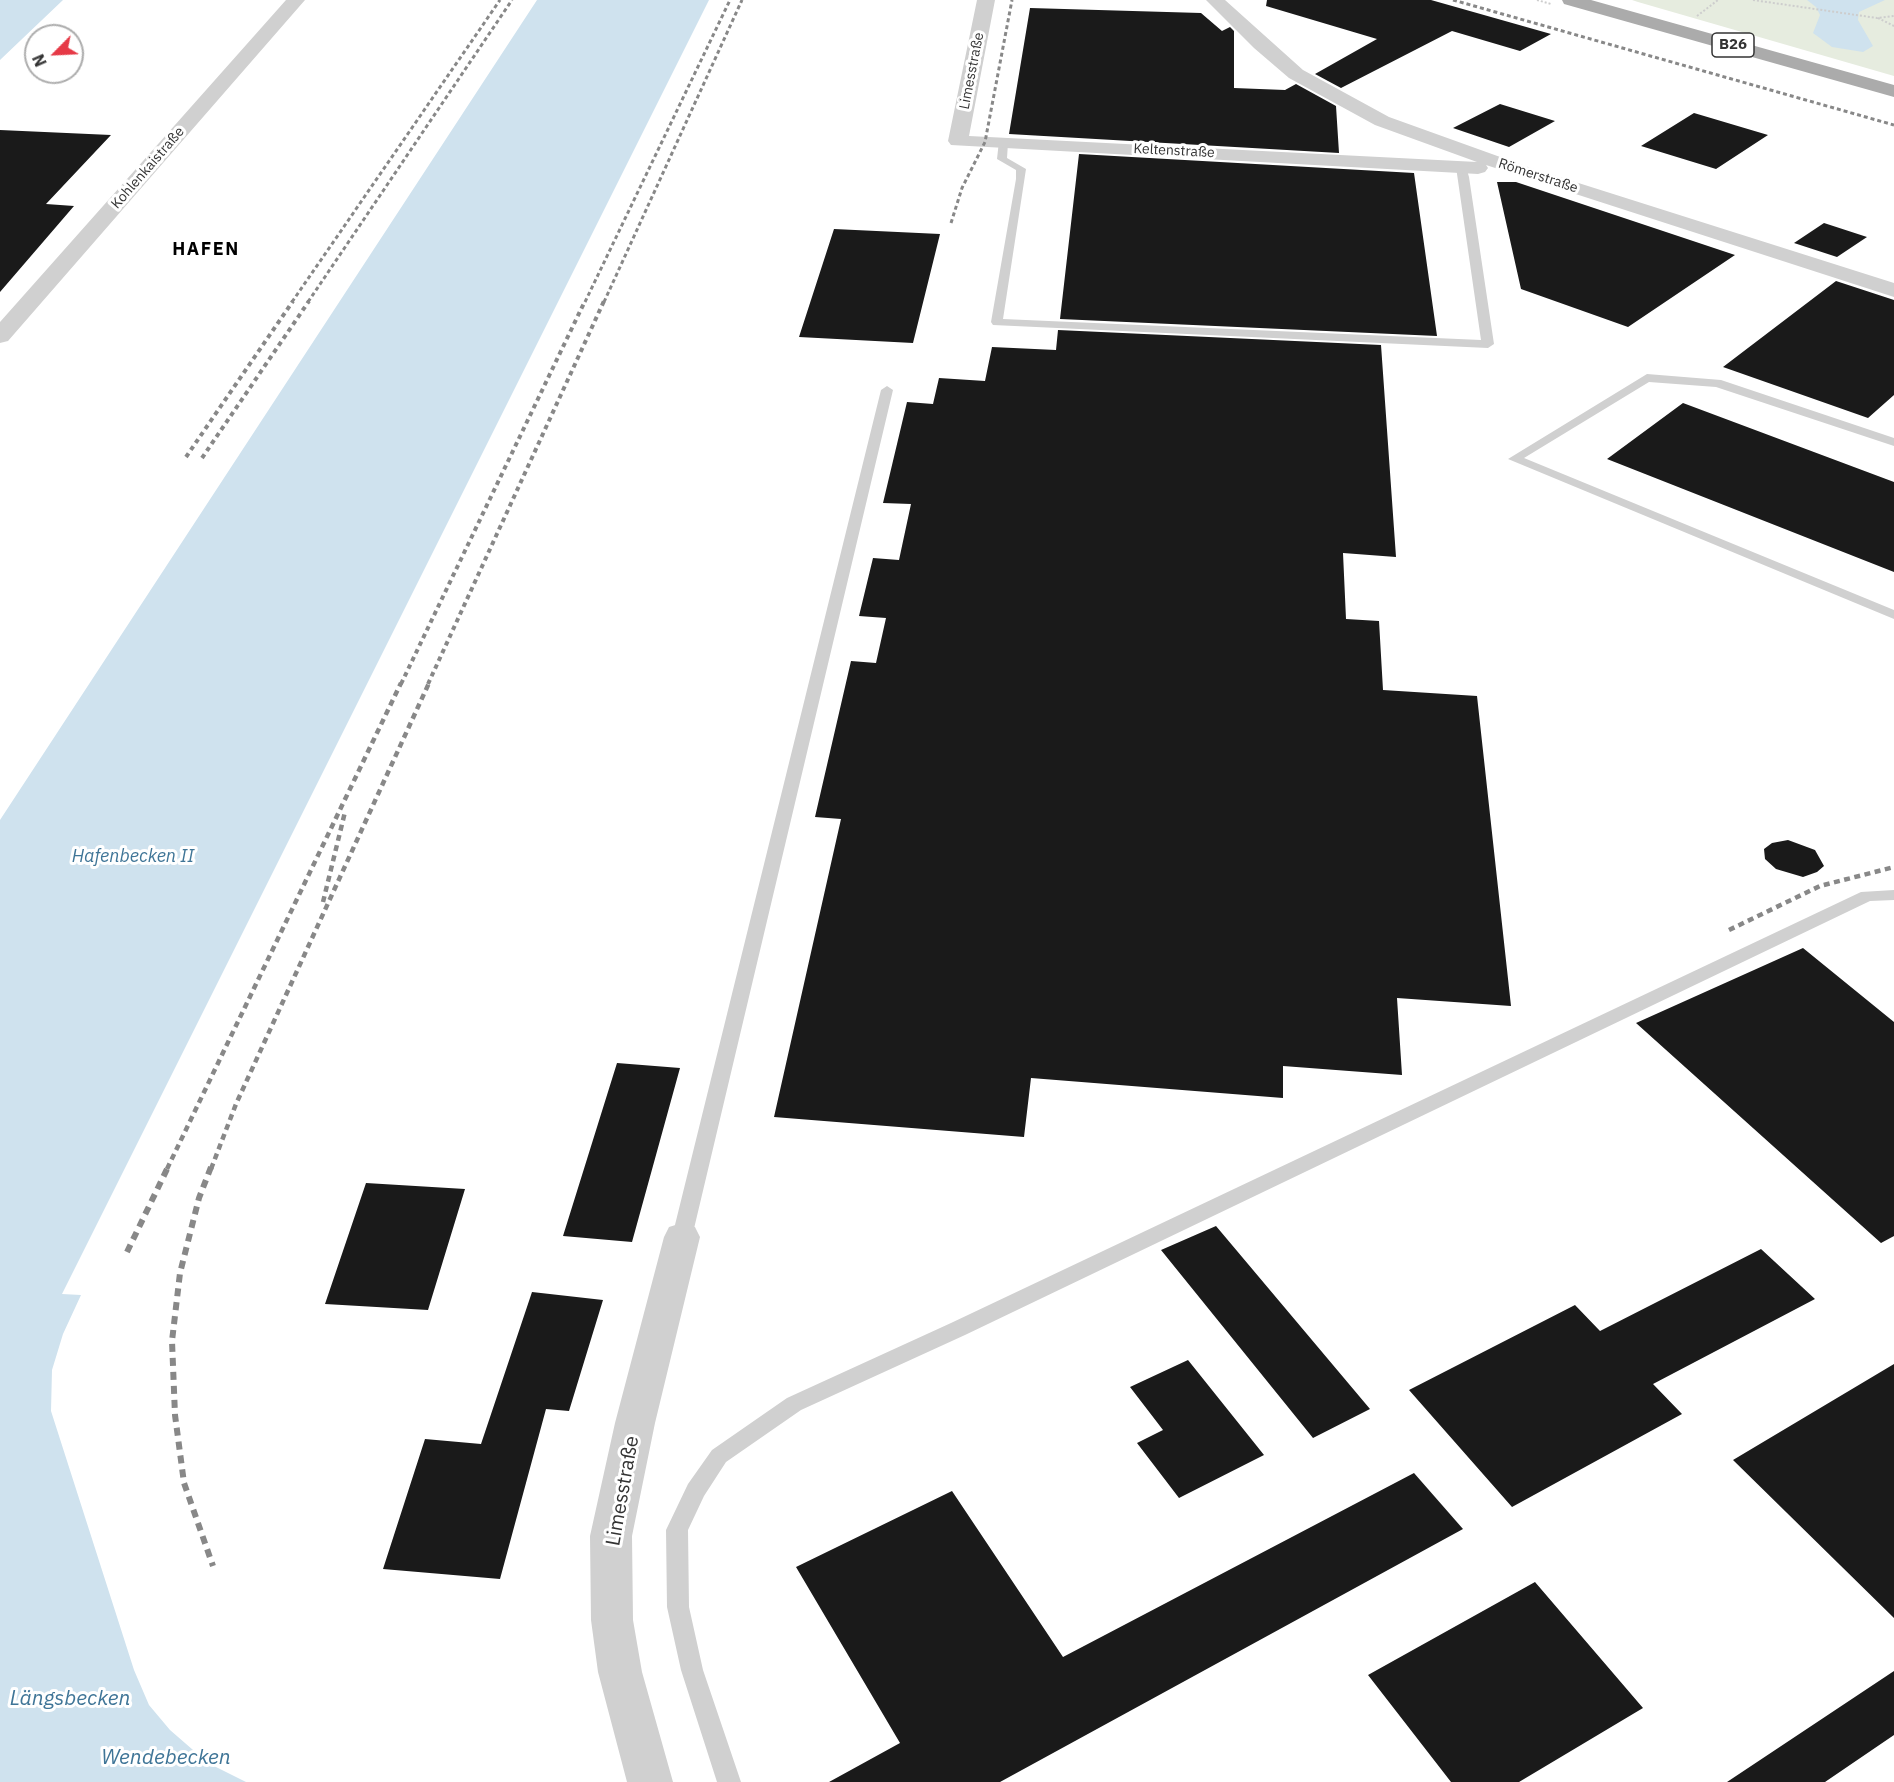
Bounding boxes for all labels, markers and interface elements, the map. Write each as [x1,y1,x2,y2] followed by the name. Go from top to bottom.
[24,24,84,84] north arrow
[956,31,988,111] street label: Limesstraße
[1712,33,1754,57] road number: B26
[28,51,51,70] text: N
[108,124,188,212] street label: Kohlenkaistraße
[1133,140,1215,162] street label: Keltenstraße
[1496,155,1580,197] street label: Römerstraße
[172,239,240,261] district label: HAFEN
[72,846,194,868] water label: Hafenbecken II
[602,1434,644,1548] street label: Limesstraße
[10,1686,130,1712] water label: Längsbecken
[101,1745,231,1771] water label: Wendebecken

